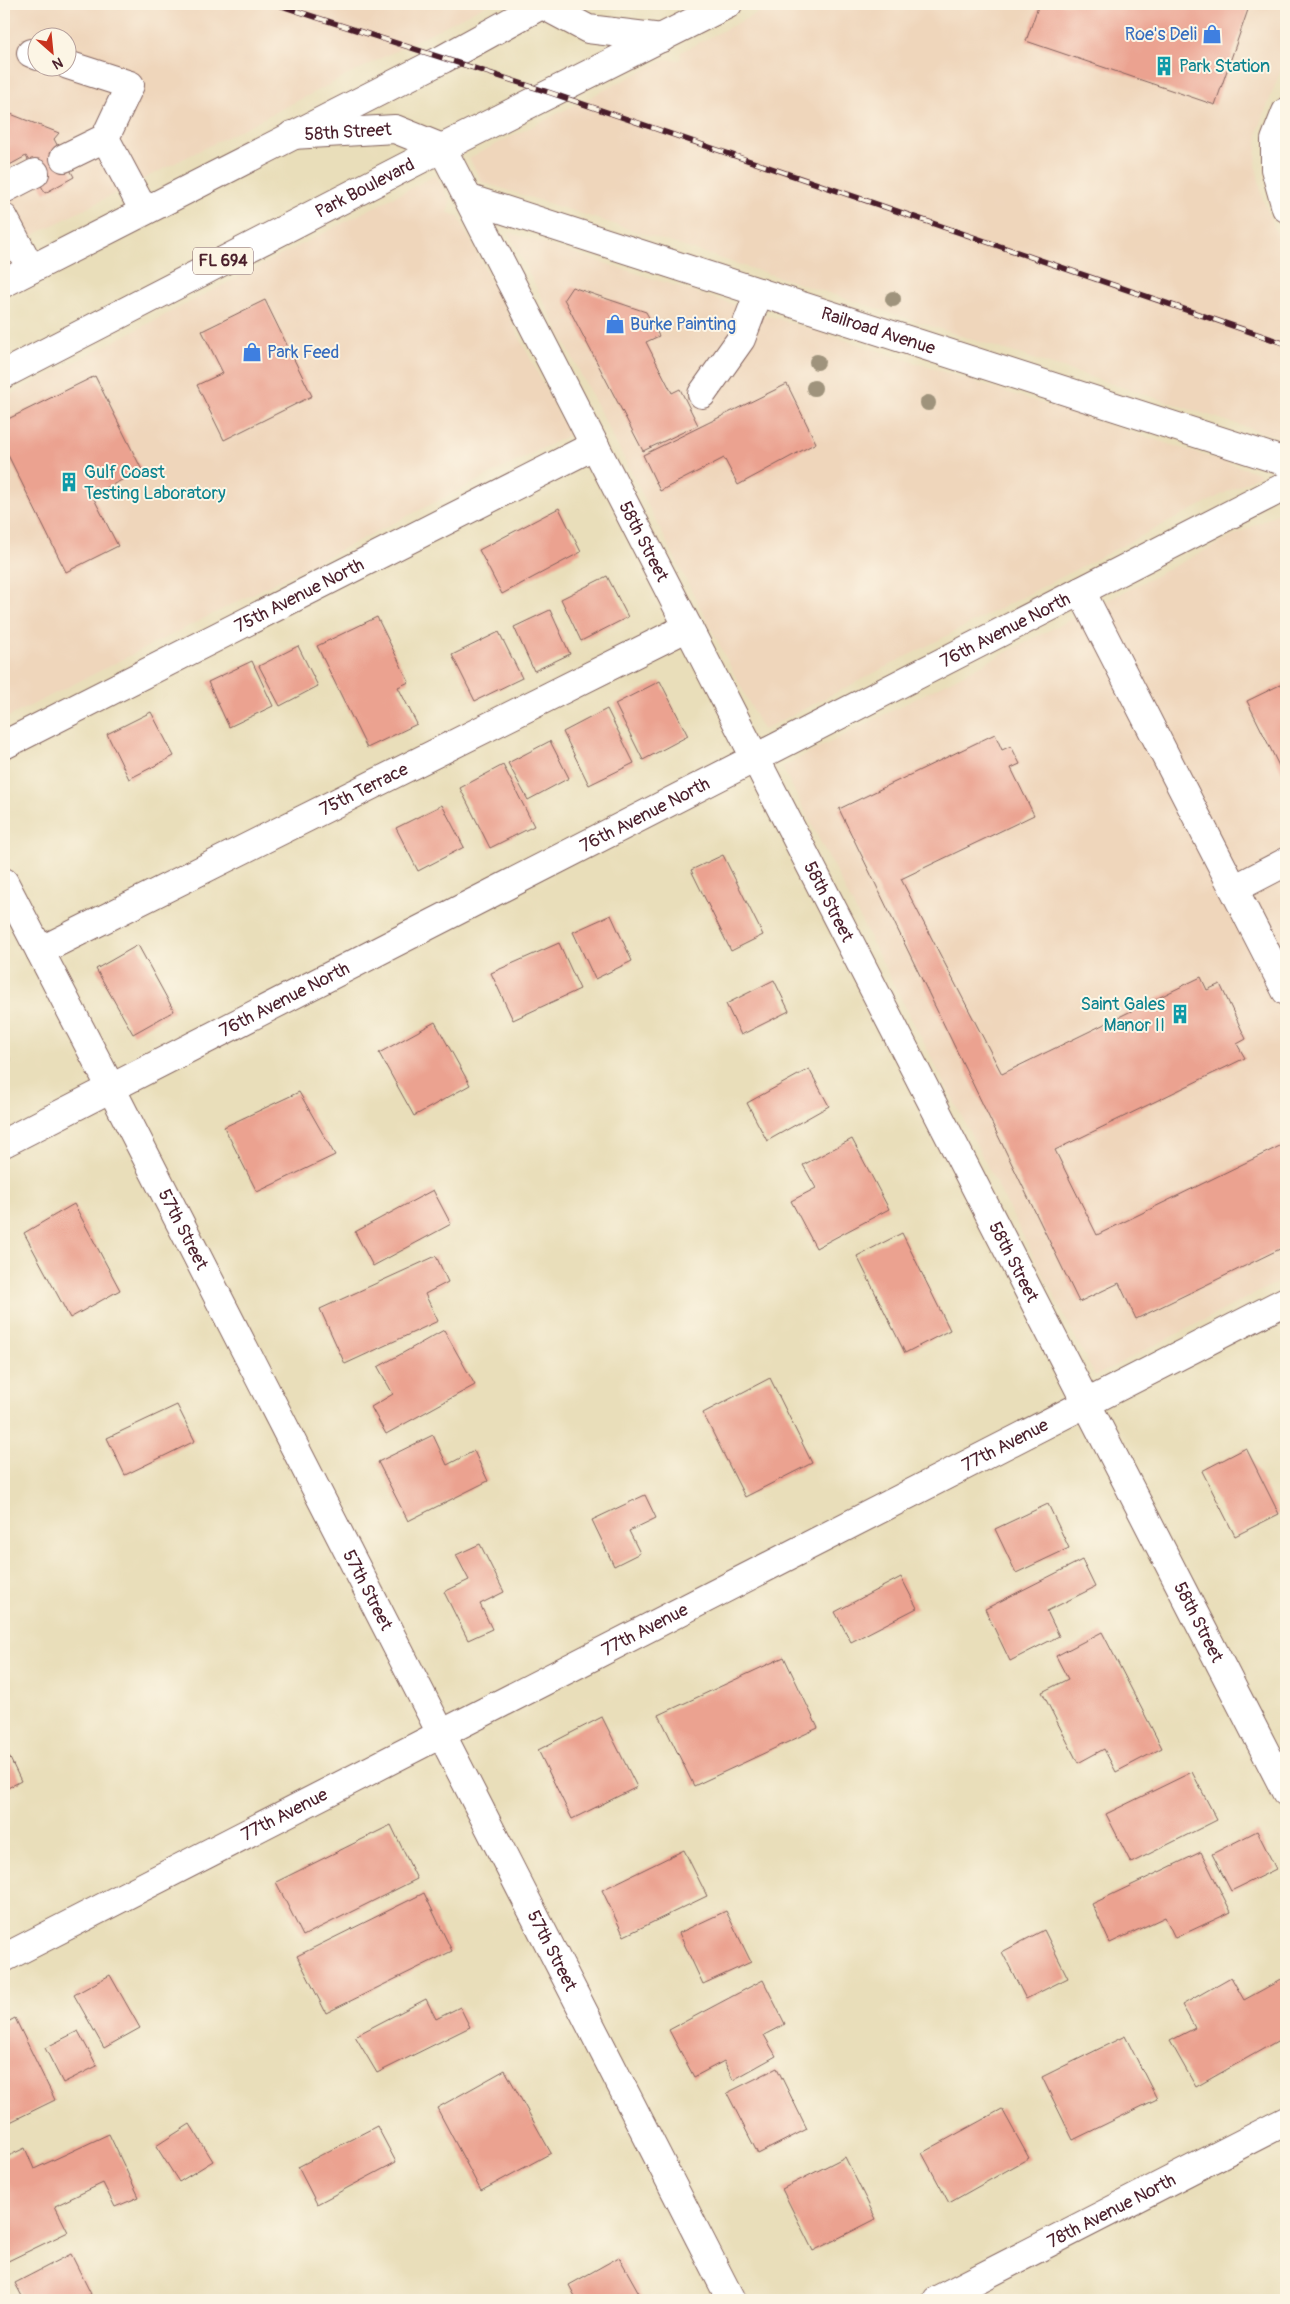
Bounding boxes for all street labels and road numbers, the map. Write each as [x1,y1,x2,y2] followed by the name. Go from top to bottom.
[304,118,393,146] street label: 58th Street
[311,153,418,223] street label: Park Boulevard
[193,248,253,274] road number: FL 694
[818,301,938,360] street label: Railroad Avenue
[614,497,674,586] street label: 58th Street
[231,553,368,638] street label: 75th Avenue North
[936,587,1074,673] street label: 76th Avenue North
[316,757,412,821] street label: 75th Terrace
[576,772,714,857] street label: 76th Avenue North
[799,858,859,946] street label: 58th Street
[215,957,353,1042] street label: 76th Avenue North
[153,1185,214,1274] street label: 57th Street
[984,1218,1044,1307] street label: 58th Street
[958,1413,1052,1477] street label: 77th Avenue
[338,1546,398,1635] street label: 57th Street
[1169,1578,1229,1667] street label: 58th Street
[598,1598,692,1661] street label: 77th Avenue
[237,1783,332,1846] street label: 77th Avenue
[522,1906,583,1996] street label: 57th Street
[1043,2168,1180,2253] street label: 78th Avenue North

